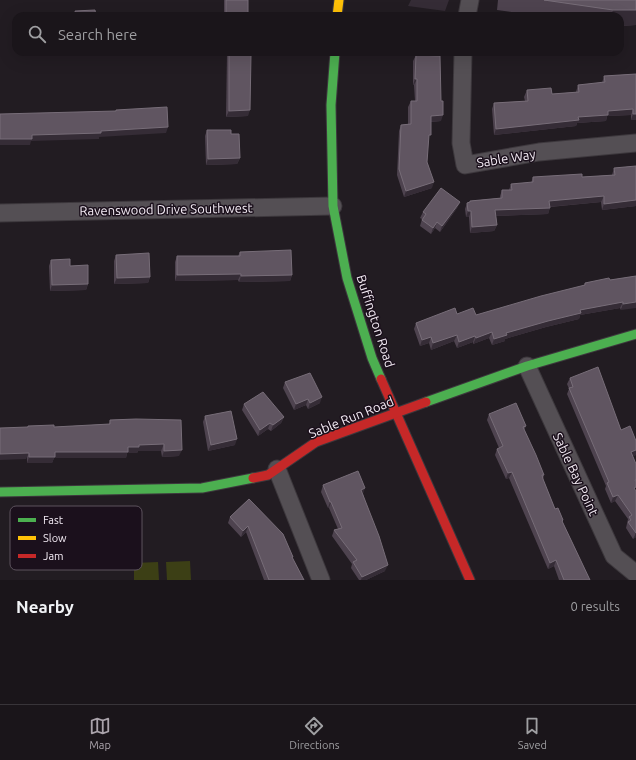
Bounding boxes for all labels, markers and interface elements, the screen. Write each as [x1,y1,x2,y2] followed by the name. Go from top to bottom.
[12,12,624,56] search box
[26,23,48,45] icon: search
[58,26,137,43] text: Search here
[476,146,536,170] street label: Sable Way
[79,200,253,218] street label: Ravenswood Drive Southwest
[354,273,398,369] street label: Buffington Road
[306,394,396,440] street label: Sable Run Road
[551,430,601,518] street label: Sable Bay Point
[10,506,142,570] legend
[43,514,64,526] text: Fast
[43,532,67,544] text: Slow
[43,550,64,562] text: Jam
[16,597,74,616] text: Nearby
[570,599,620,613] text: 0 results
[89,715,111,751] tab: Map
[289,715,339,751] tab: Directions
[518,715,547,751] tab: Saved

